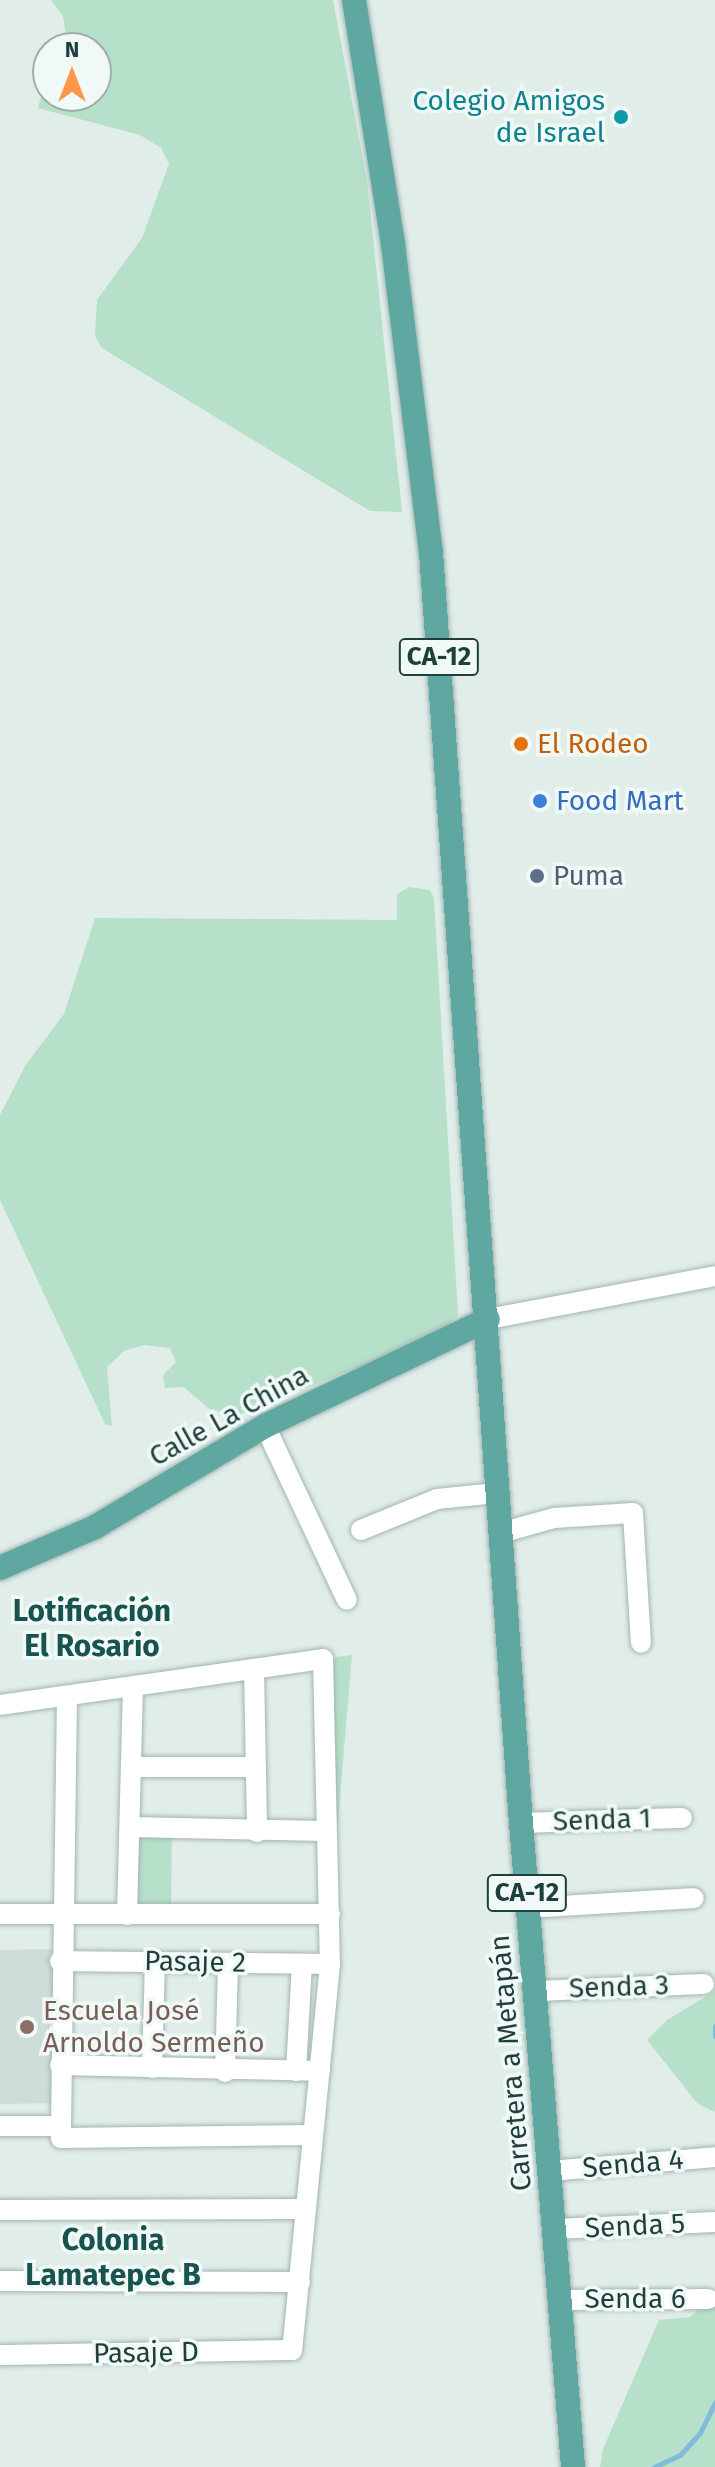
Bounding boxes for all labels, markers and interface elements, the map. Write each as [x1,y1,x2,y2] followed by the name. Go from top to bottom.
[32,32,112,112] north arrow
[65,36,79,63] text: N
[413,84,605,150] place label: Colegio Amigos de Israel
[612,108,630,126] marker: Colegio Amigos de Israel
[397,635,481,679] road number: CA-12
[537,727,649,761] place label: El Rodeo
[512,735,530,753] marker: El Rodeo
[556,784,684,818] place label: Food Mart
[531,792,549,810] marker: Food Mart
[553,859,624,893] place label: Puma
[528,867,546,885] marker: Puma
[143,1358,315,1474] street label: Calle La China
[13,1593,171,1664] district label: Lotificación El Rosario
[552,1801,652,1839] street label: Senda 1
[485,1871,569,1915] road number: CA-12
[483,1934,539,2192] street label: Carretera a Metapán
[144,1944,246,1980] street label: Pasaje 2
[568,1968,670,2006] street label: Senda 3
[43,1994,265,2060] place label: Escuela José Arnoldo Sermeño
[18,2018,36,2036] marker: Escuela José Arnoldo Sermeño
[581,2143,685,2185] street label: Senda 4
[584,2207,686,2245] street label: Senda 5
[25,2222,201,2292] district label: Colonia Lamatepec B
[584,2282,686,2316] street label: Senda 6
[93,2335,199,2371] street label: Pasaje D

